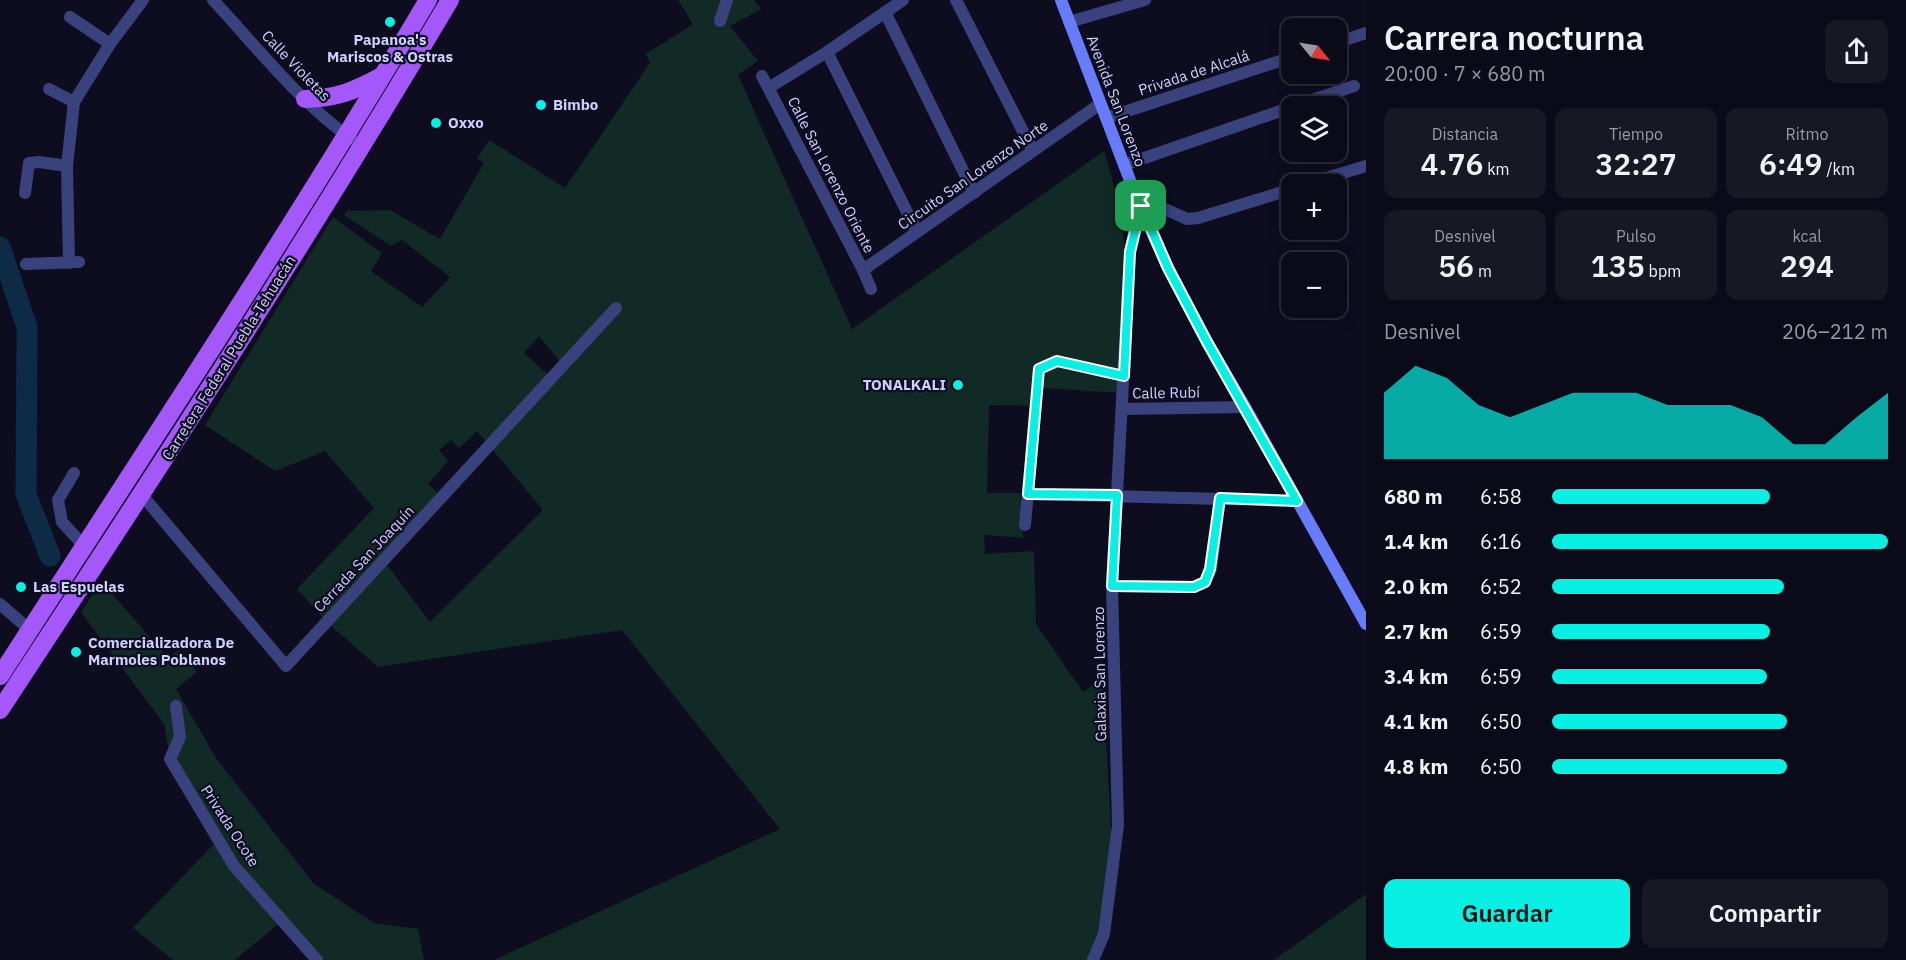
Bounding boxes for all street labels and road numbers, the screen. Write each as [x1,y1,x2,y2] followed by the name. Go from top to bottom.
[258,26,335,105] street label: Calle Violetas
[1083,32,1150,169] street label: Avenida San Lorenzo
[1136,46,1252,99] street label: Privada de Alcalá
[784,93,879,256] street label: Calle San Lorenzo Oriente
[894,115,1051,234] street label: Circuito San Lorenzo Norte
[157,252,300,464] street label: Carretera Federal Puebla-Tehuacán
[1132,382,1200,403] street label: Calle Rubí
[309,501,418,616] street label: Cerrada San Joaquín
[1089,606,1110,742] street label: Galaxia San Lorenzo
[197,781,264,870] street label: Privada Ocote

